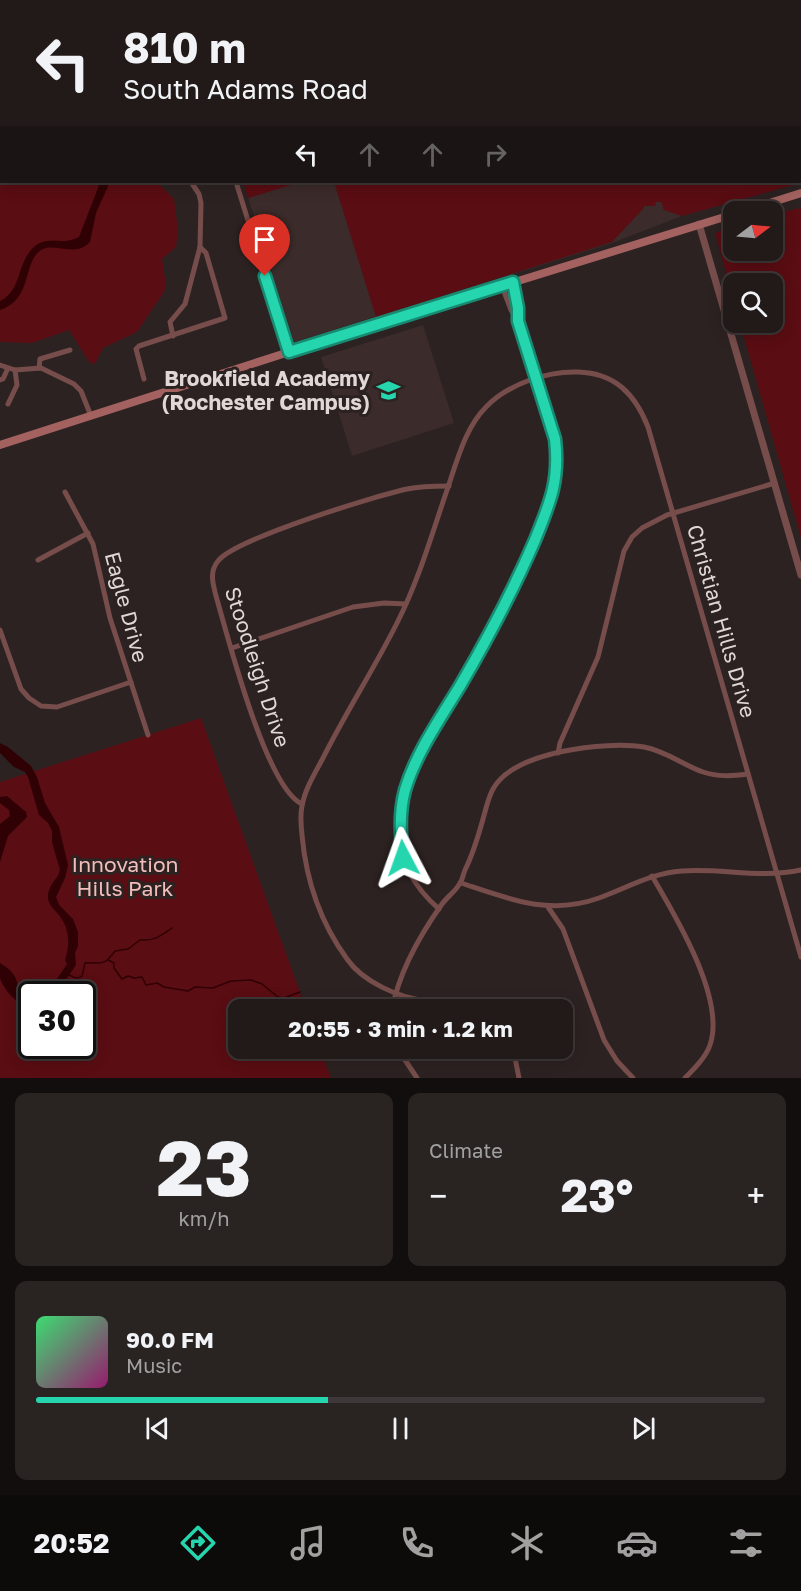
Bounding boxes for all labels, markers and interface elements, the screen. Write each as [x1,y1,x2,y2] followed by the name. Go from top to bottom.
[123,22,246,72] text: 810 m
[24,24,102,102] icon: left
[123,73,368,105] text: South Adams Road
[290,138,323,171] icon: left
[353,138,386,171] icon: ahead
[416,138,449,171] icon: ahead
[479,138,512,171] icon: right
[723,201,783,261] north arrow
[723,201,783,333] map controls
[239,214,290,276] pin
[248,223,281,256] icon: arrive
[723,273,783,333] button: search
[161,365,370,415] place label: Brookfield Academy (Rochester Campus)
[375,377,401,403] school or university icon: Brookfield Academy (Rochester Campus)
[682,521,762,721] street label: Christian Hills Drive
[100,549,154,665] street label: Eagle Drive
[220,584,296,750] street label: Stoodleigh Drive
[371,826,435,890] position arrow
[72,851,178,901] park label: Innovation Hills Park
[18,981,96,1059] speed limit sign: 30
[288,1015,513,1042] text: 20:55 · 3 min · 1.2 km
[156,1120,252,1213] text: 23
[429,1138,503,1162] text: Climate
[561,1168,633,1222] text: 23°
[429,1176,447,1215] text: −
[747,1176,765,1215] text: +
[179,1206,229,1230] text: km/h
[126,1326,214,1353] text: 90.0 FM
[126,1353,182,1377] text: Music
[141,1412,174,1445] icon: previous
[384,1412,417,1445] icon: pause
[627,1412,660,1445] icon: next
[177,1522,219,1564] icon: directions
[287,1522,329,1564] icon: music
[396,1522,438,1564] icon: phone
[506,1522,548,1564] icon: climate
[616,1522,658,1564] icon: car
[725,1522,767,1564] icon: filters
[34,1527,109,1559] text: 20:52

